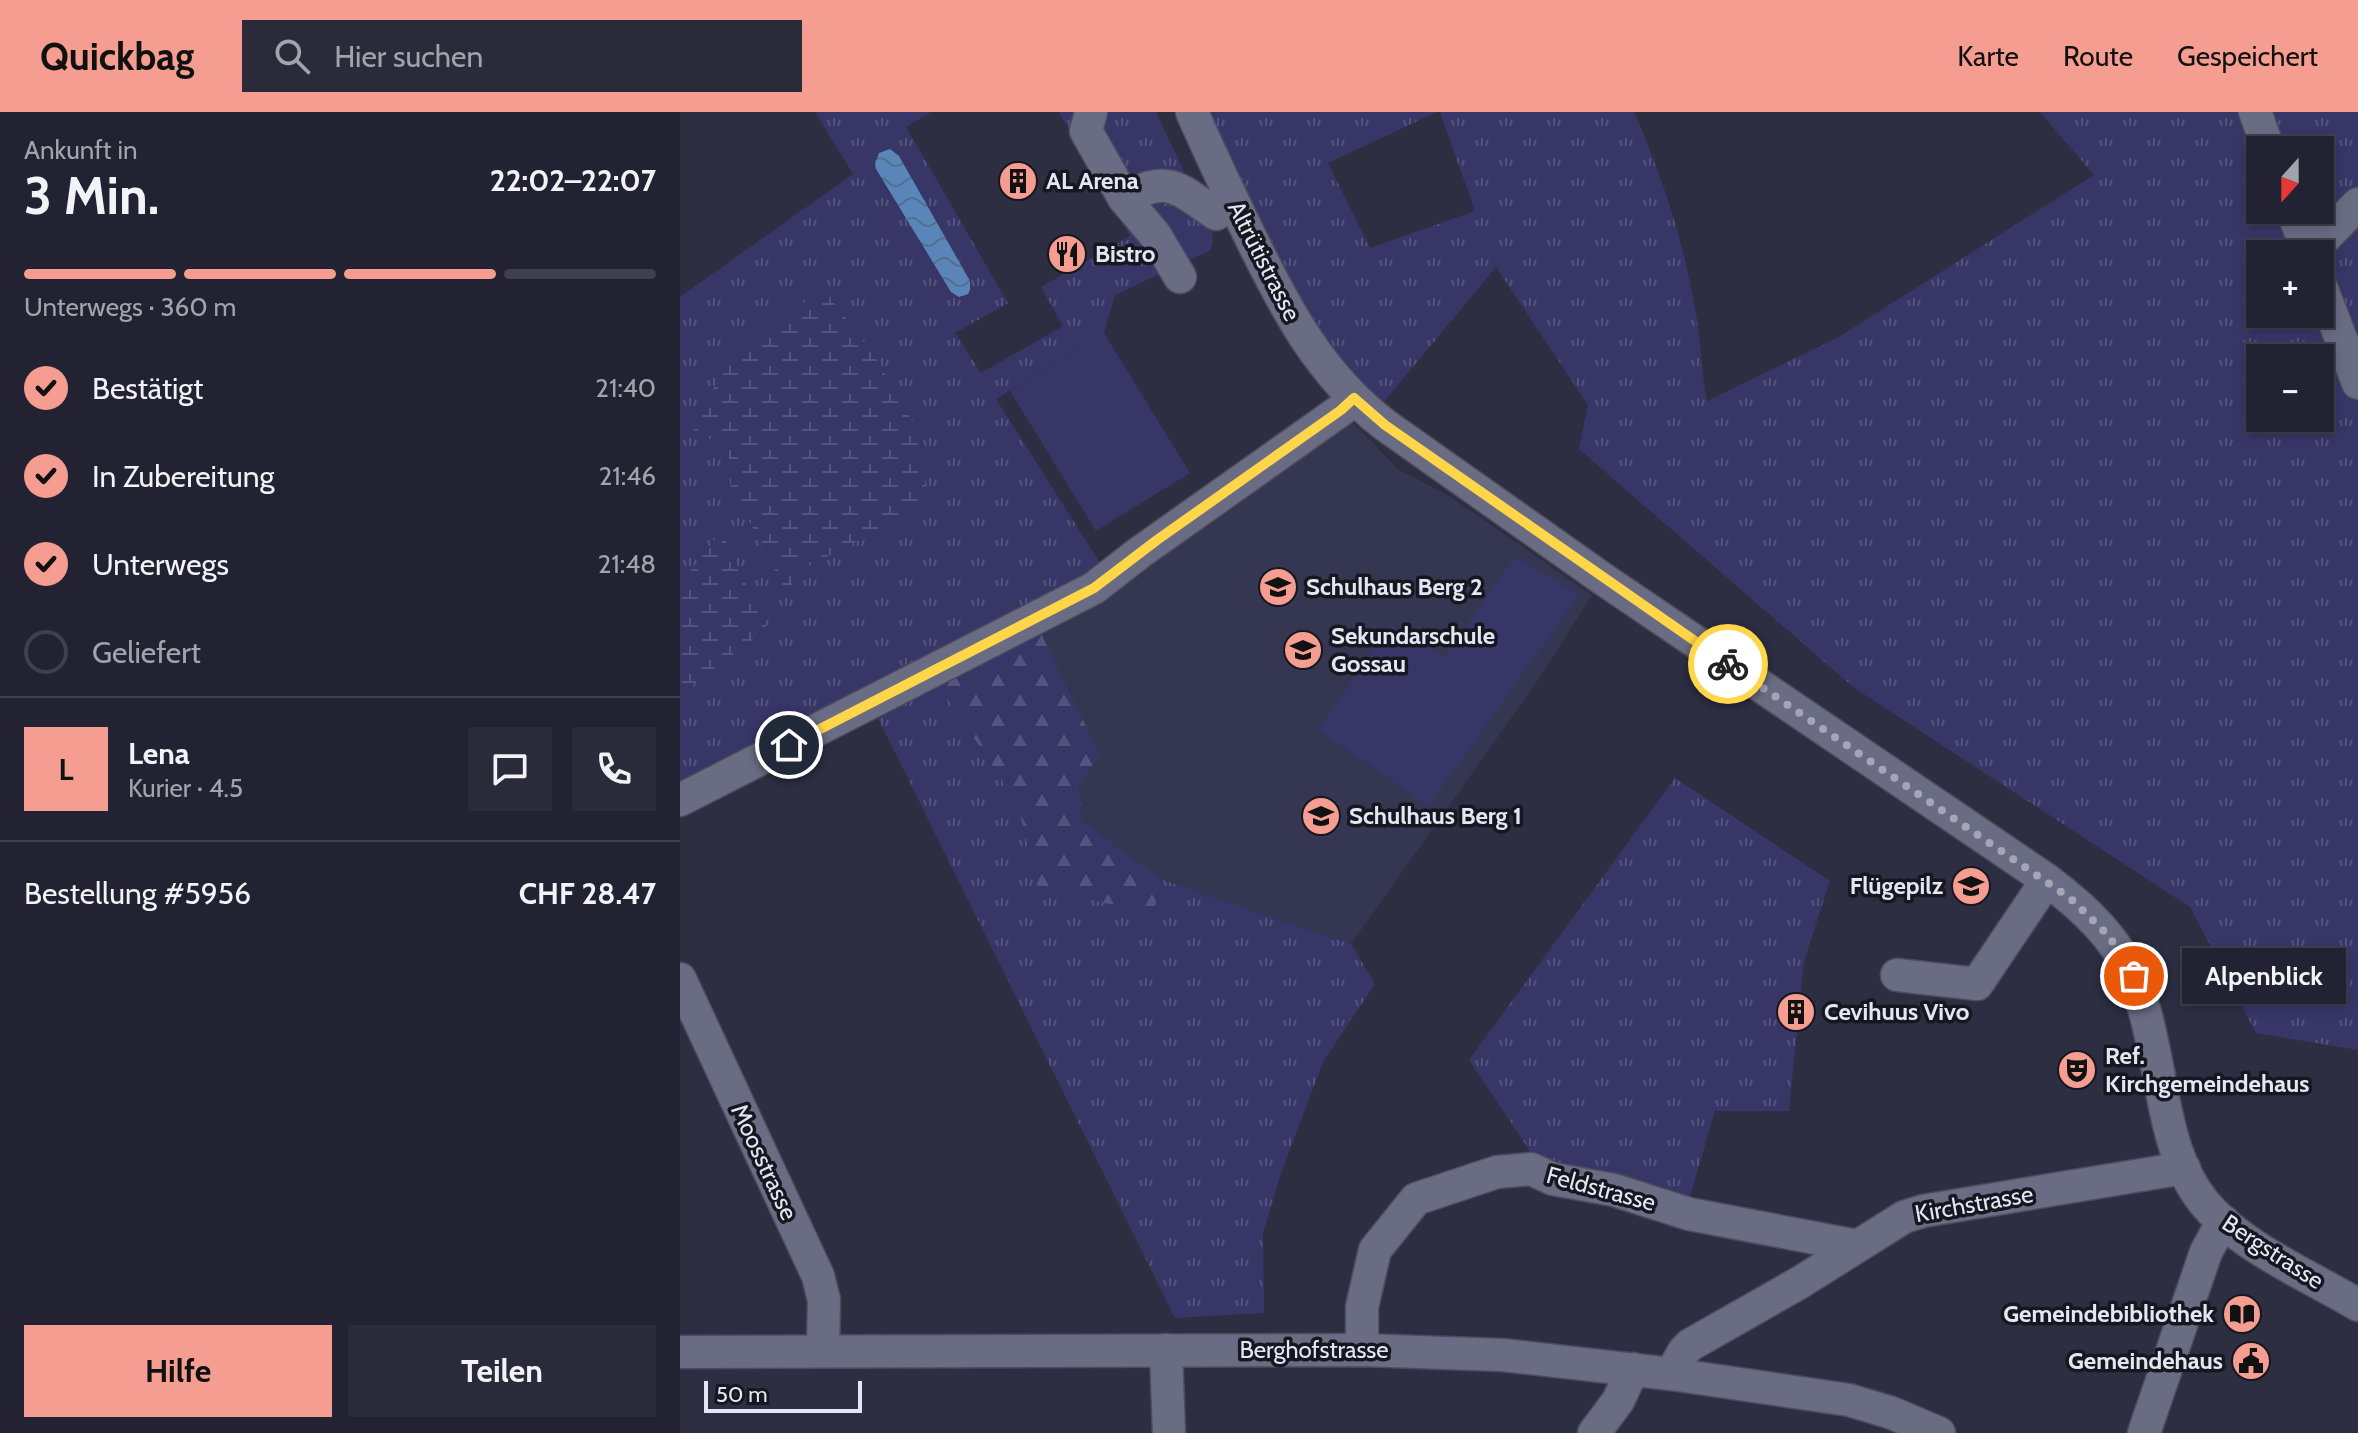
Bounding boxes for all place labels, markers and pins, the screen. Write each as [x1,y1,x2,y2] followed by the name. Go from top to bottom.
[997,160,1039,202] building icon: AL Arena
[1046,166,1139,195] place label: AL Arena
[1046,233,1088,275] restaurant icon: Bistro
[1095,239,1156,268] place label: Bistro
[1257,566,1299,608] school or university icon: Schulhaus Berg 2
[1306,572,1483,601] place label: Schulhaus Berg 2
[1331,621,1495,678] place label: Sekundarschule Gossau
[1282,629,1324,671] school or university icon: Sekundarschule Gossau
[755,711,823,779] pin
[1300,795,1342,837] school or university icon: Schulhaus Berg 1
[1349,801,1522,830] place label: Schulhaus Berg 1
[1950,865,1992,907] school or university icon: Flügepilz
[1850,871,1943,900] place label: Flügepilz
[2100,942,2168,1010] pin
[2182,948,2346,1004] callout: Alpenblick
[1775,991,1817,1033] building icon: Cevihuus Vivo
[1824,997,1970,1026] place label: Cevihuus Vivo
[2105,1041,2309,1098] place label: Ref. Kirchgemeindehaus
[2056,1049,2098,1091] theatre icon: Ref. Kirchgemeindehaus
[2221,1293,2263,1335] library icon: Gemeindebibliothek
[2003,1299,2214,1328] place label: Gemeindebibliothek
[2230,1340,2272,1382] public building icon: Gemeindehaus
[2068,1346,2223,1375] place label: Gemeindehaus

